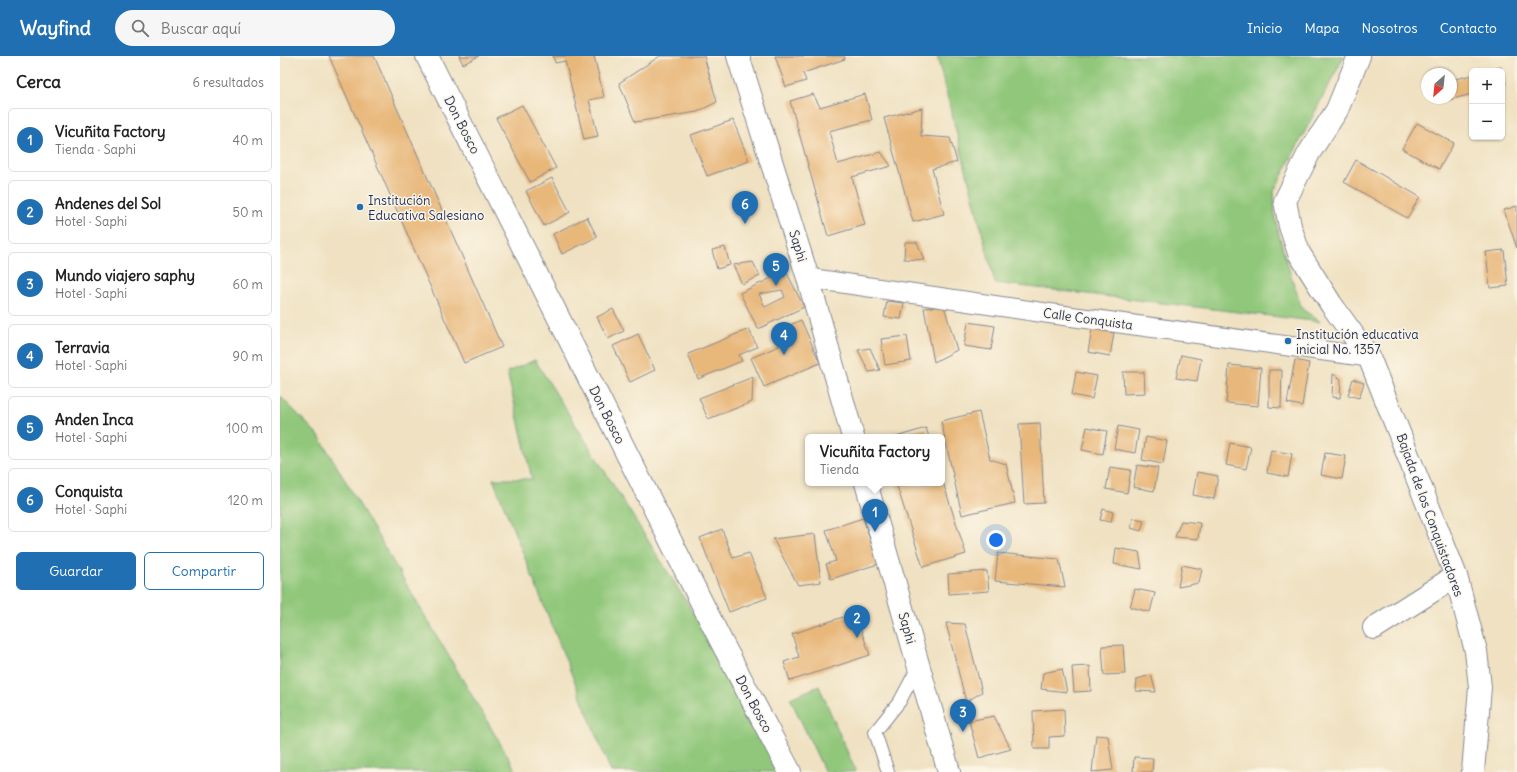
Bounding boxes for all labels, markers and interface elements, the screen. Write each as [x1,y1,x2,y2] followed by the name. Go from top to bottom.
[115,10,395,46] search box
[20,16,91,40] text: Wayfind
[129,17,151,39] icon: search
[161,19,241,38] text: Buscar aquí
[1247,19,1282,37] text: Inicio
[1304,19,1340,37] text: Mapa
[1362,19,1418,37] text: Nosotros
[1440,19,1497,37] text: Contacto
[1421,68,1457,104] north arrow
[1469,68,1505,140] map controls
[1469,68,1505,104] button: +
[16,71,61,93] text: Cerca
[192,74,264,91] text: 6 resultados
[440,93,484,157] street label: Don Bosco
[1469,104,1505,140] button: −
[55,122,165,141] text: Vicuñita Factory
[27,132,33,149] text: 1
[232,132,263,149] text: 40 m
[55,141,136,158] text: Tienda · Saphi
[732,191,758,224] pin: 6
[368,192,484,224] place label: Institución Educativa Salesiano
[55,194,161,213] text: Andenes del Sol
[355,202,365,212] marker: Institución Educativa Salesiano
[26,204,34,221] text: 2
[232,204,263,221] text: 50 m
[55,213,127,230] text: Hotel · Saphi
[785,228,811,264] street label: Saphi
[763,253,789,286] pin: 5
[55,266,195,285] text: Mundo viajero saphy
[26,276,34,293] text: 3
[232,276,263,293] text: 60 m
[55,285,127,302] text: Hotel · Saphi
[1042,304,1134,334] street label: Calle Conquista
[771,322,797,355] pin: 4
[1296,326,1419,358] place label: Institución educativa inicial No. 1357
[1283,336,1293,346] marker: Institución educativa inicial No. 1357
[55,338,110,357] text: Terravia
[26,348,34,365] text: 4
[232,348,263,365] text: 90 m
[55,357,127,374] text: Hotel · Saphi
[585,383,629,447] street label: Don Bosco
[55,410,134,429] text: Anden Inca
[26,420,34,437] text: 5
[226,420,263,437] text: 100 m
[55,429,127,446] text: Hotel · Saphi
[1392,431,1468,599] street label: Bajada de los Conquistadores
[805,434,945,486] popup
[820,442,930,461] text: Vicuñita Factory
[820,461,859,478] text: Tienda
[55,482,123,501] text: Conquista
[26,492,34,509] text: 6
[228,492,263,509] text: 120 m
[862,499,888,532] pin: 1
[55,501,127,518] text: Hotel · Saphi
[986,530,1006,550] your location
[16,552,136,590] button: Guardar
[144,552,264,590] button: Compartir
[844,605,870,638] pin: 2
[894,610,920,646] street label: Saphi
[732,672,776,736] street label: Don Bosco
[950,699,976,732] pin: 3

